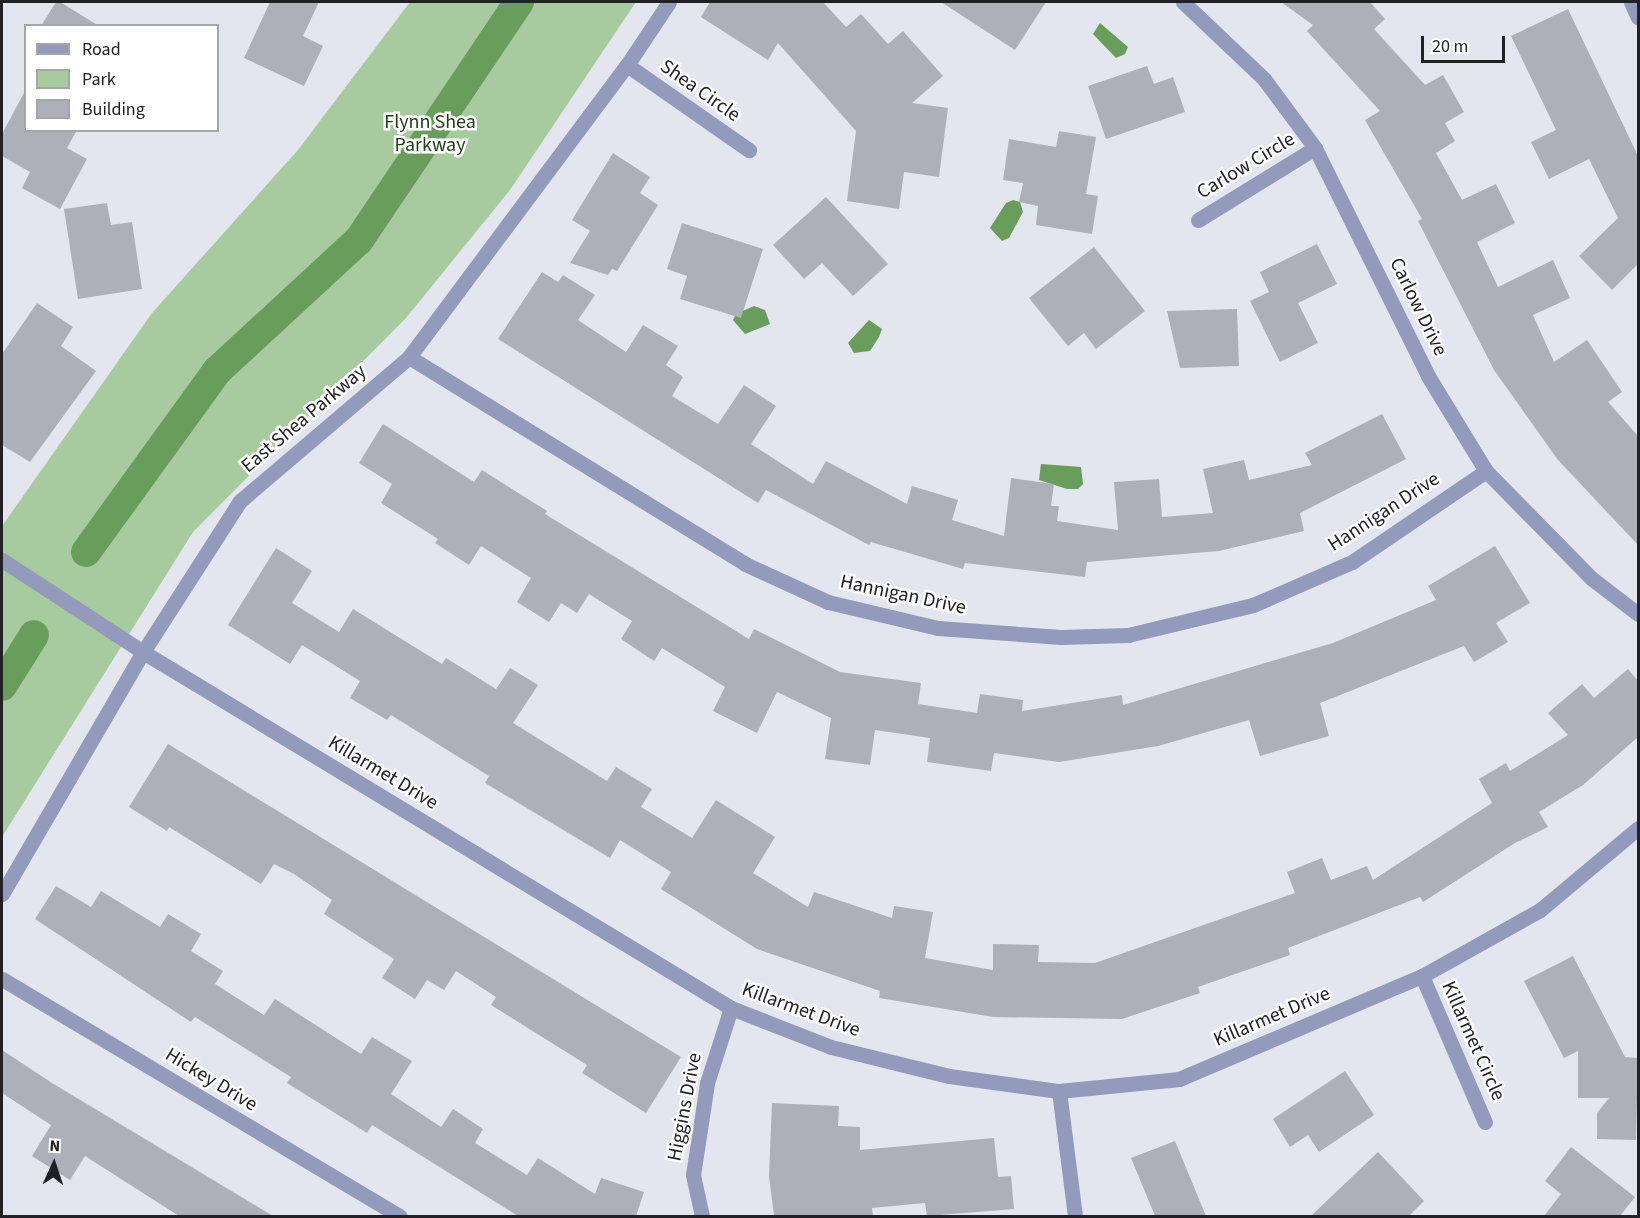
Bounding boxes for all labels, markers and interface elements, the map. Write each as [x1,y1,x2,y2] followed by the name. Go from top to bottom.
[24,24,219,132] legend
[1424,24,1508,62] scale bar
[1432,34,1468,59] text: 20 m
[82,37,121,62] text: Road
[655,55,745,127] street label: Shea Circle
[82,67,116,92] text: Park
[82,97,145,122] text: Building
[384,111,476,158] park label: Flynn Shea Parkway
[1193,127,1299,205] street label: Carlow Circle
[1384,254,1452,360] street label: Carlow Drive
[237,360,371,478] street label: East Shea Parkway
[1324,467,1444,557] street label: Hannigan Drive
[838,570,968,620] street label: Hannigan Drive
[324,731,442,815] street label: Killarmet Drive
[739,977,863,1043] street label: Killarmet Drive
[1436,978,1510,1104] street label: Killarmet Circle
[1210,982,1334,1052] street label: Killarmet Drive
[161,1043,261,1117] street label: Hickey Drive
[663,1051,707,1163] street label: Higgins Drive
[24,1134,84,1194] north arrow
[49,1135,61,1157] text: N

